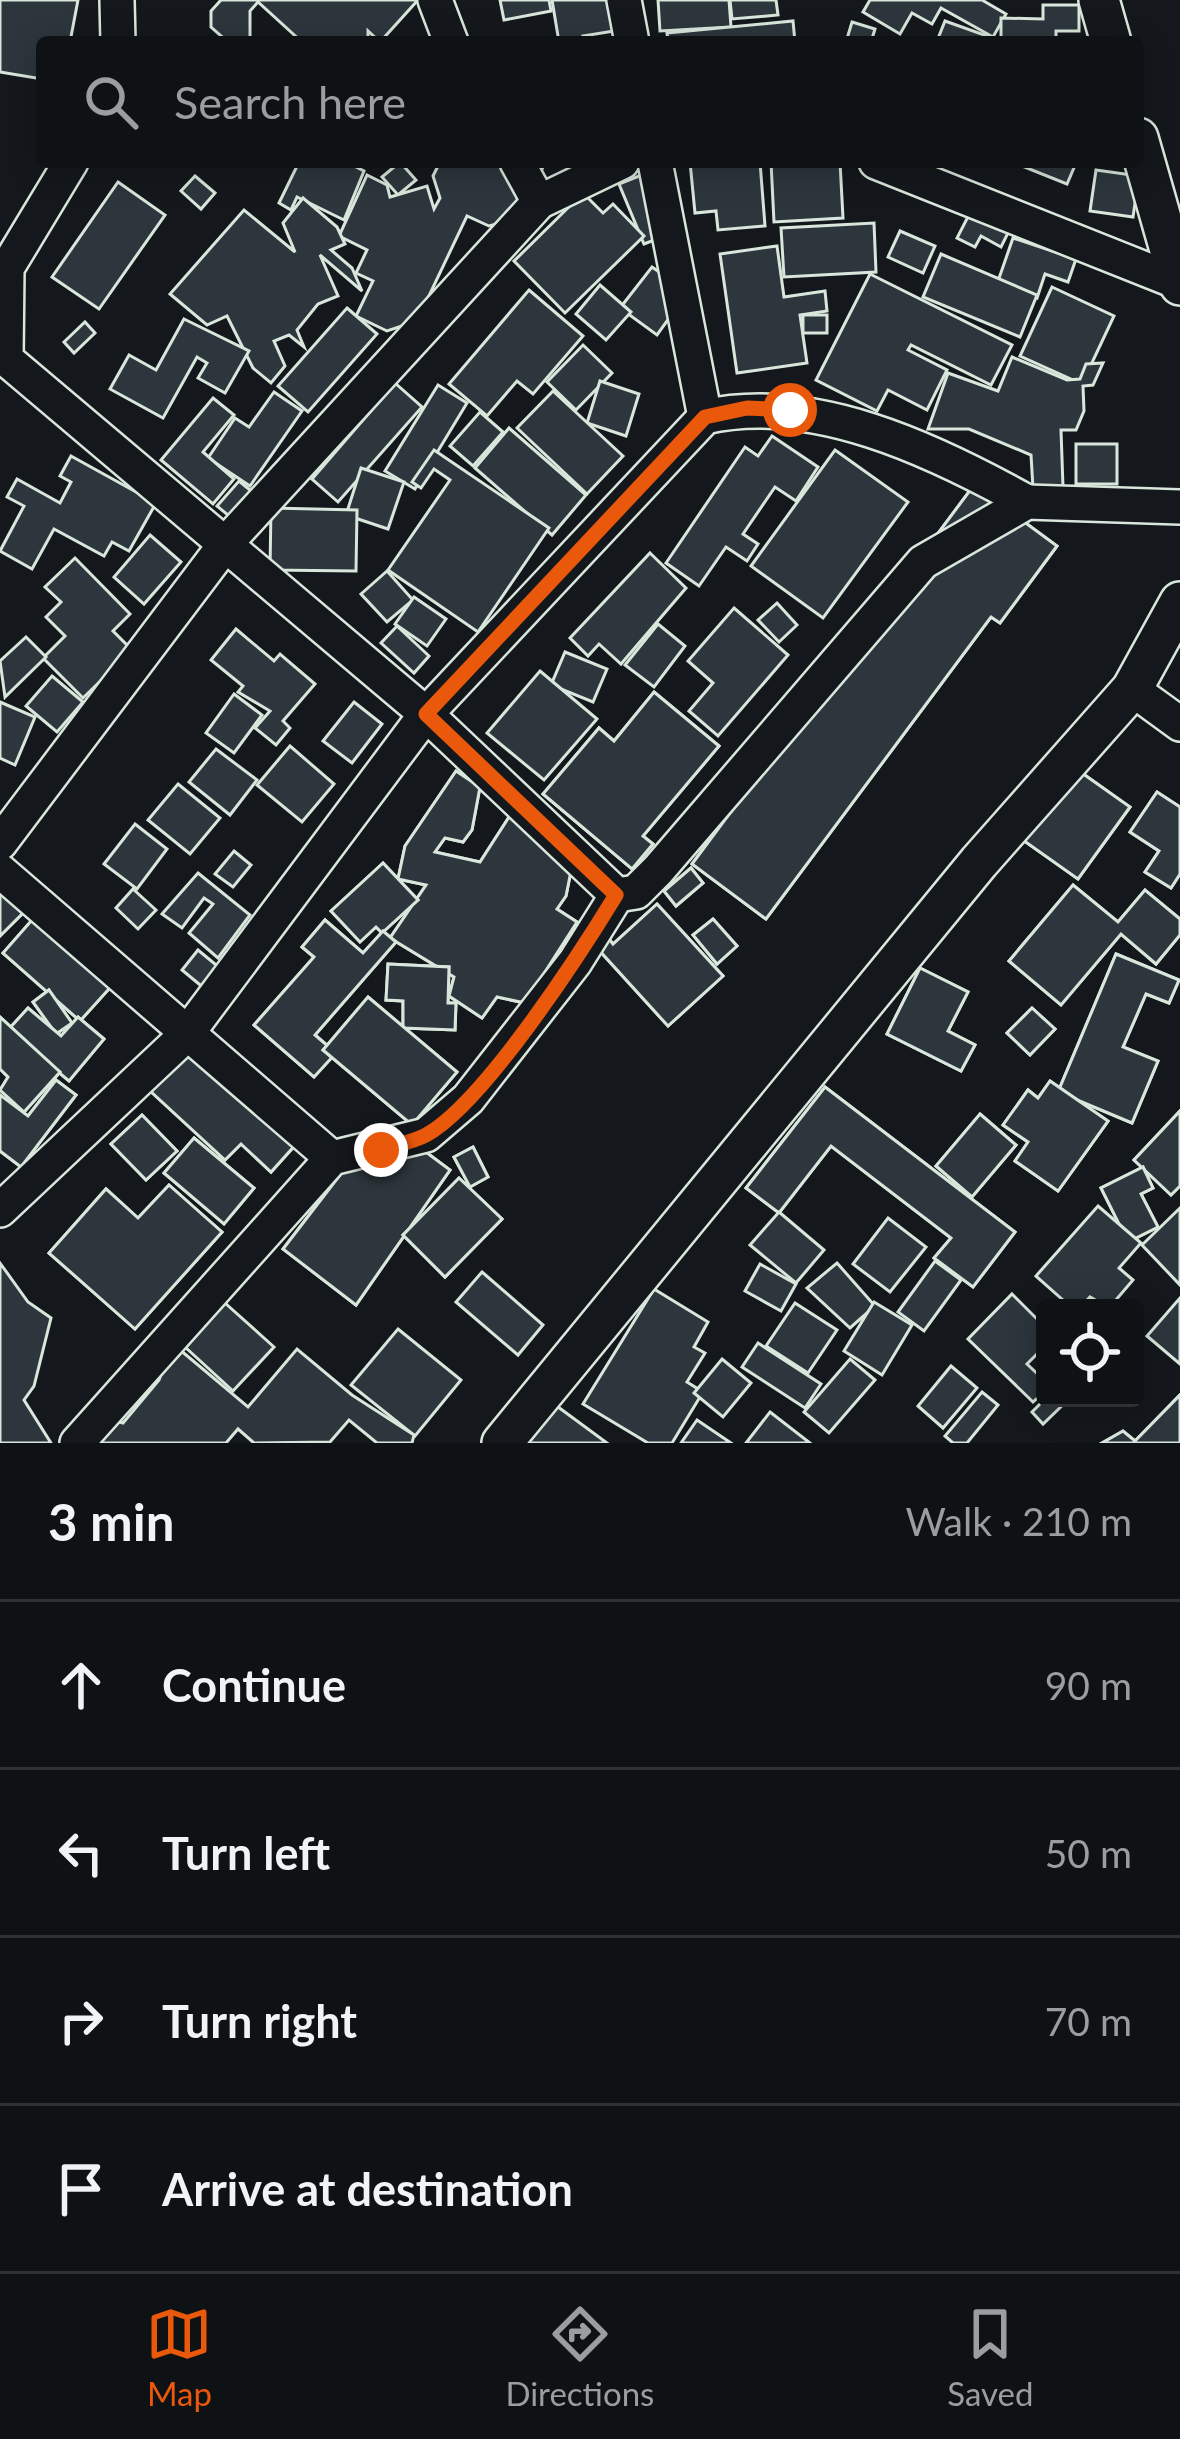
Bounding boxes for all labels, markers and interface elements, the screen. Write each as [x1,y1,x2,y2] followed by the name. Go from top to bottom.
[36,36,1144,168] search box
[78,69,144,135] icon: search
[174,75,406,129] text: Search here
[763,383,817,437] route start
[354,1123,408,1177] route end
[1036,1299,1144,1407] map controls
[1036,1299,1144,1407] button: locate
[48,1491,174,1552] text: 3 min
[905,1498,1132,1544] text: Walk · 210 m
[48,1652,114,1718] icon: ahead
[162,1658,346,1712] text: Continue
[1045,1662,1132,1708] text: 90 m
[48,1820,114,1886] icon: left
[162,1826,330,1880] text: Turn left
[1045,1830,1132,1876] text: 50 m
[48,1988,114,2054] icon: right
[162,1994,357,2048] text: Turn right
[1045,1998,1132,2044] text: 70 m
[48,2156,114,2222] icon: arrive
[162,2162,573,2216] text: Arrive at destination
[146,2301,212,2413] tab: Map
[505,2301,654,2413] tab: Directions
[947,2301,1034,2413] tab: Saved

